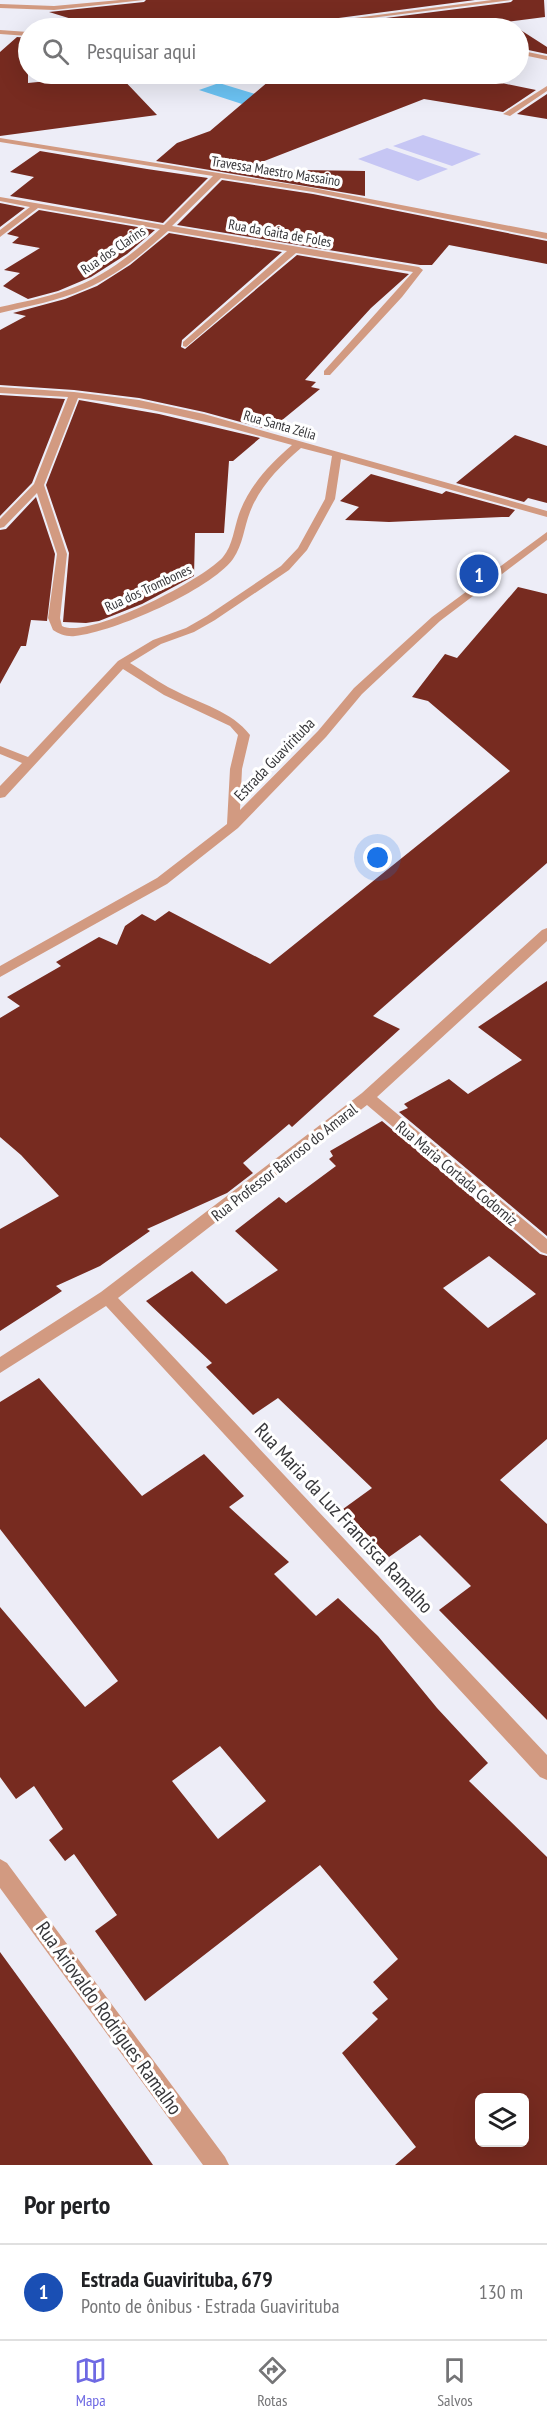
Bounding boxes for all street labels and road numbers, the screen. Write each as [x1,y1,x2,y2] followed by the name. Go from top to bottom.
[210,152,342,190] street label: Travessa Maestro Massaino
[227,215,333,251] street label: Rua da Gaita de Foles
[77,222,149,278] street label: Rua dos Clarins
[242,406,318,444] street label: Rua Santa Zélia
[102,560,194,616] street label: Rua dos Trombones
[229,713,319,805] street label: Estrada Guavirituba
[207,1099,361,1225] street label: Rua Professor Barroso do Amaral
[392,1116,522,1230] street label: Rua Maria Cortada Codorniz
[249,1417,439,1619] street label: Rua Maria da Luz Francisca Ramalho
[30,1916,188,2120] street label: Rua Ariovaldo Rodrigues Ramalho

